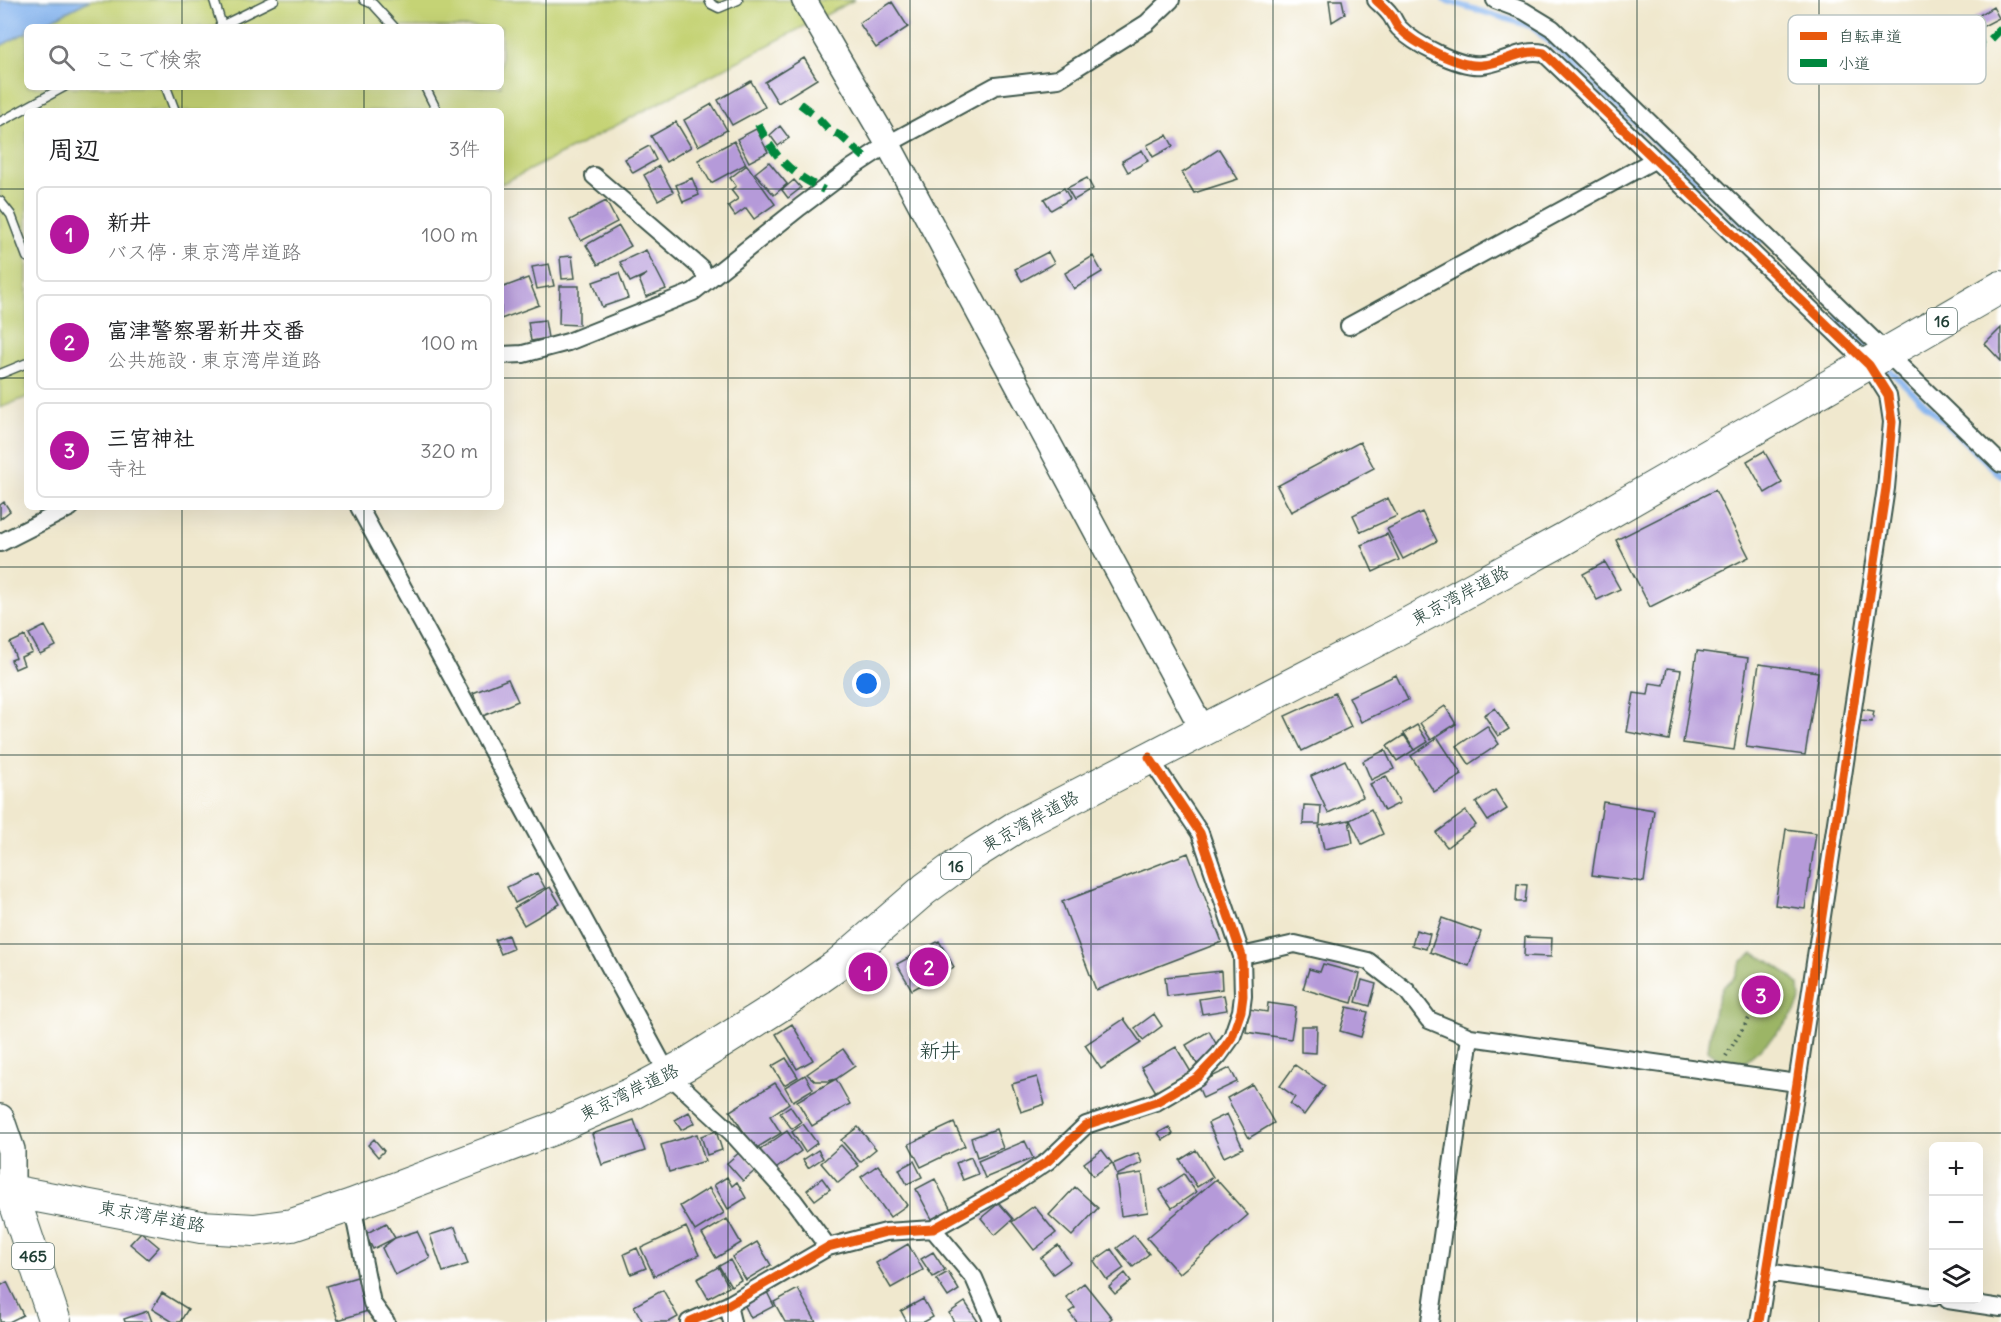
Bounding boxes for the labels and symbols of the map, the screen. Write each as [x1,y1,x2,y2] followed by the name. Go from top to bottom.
[1788,15,1986,84] legend
[1838,26,1902,46] text: 自転車道
[1838,53,1870,73] text: 小道
[1927,308,1957,334] road number: 16
[1407,559,1513,631] street label: 東京湾岸道路
[852,669,881,698] your location
[977,785,1083,857] street label: 東京湾岸道路
[941,853,971,879] road number: 16
[910,944,948,990] pin: 2
[848,950,888,994] pin: 1
[1742,972,1780,1018] pin: 3
[919,1037,961,1064] district label: 新井
[575,1058,683,1126] street label: 東京湾岸道路
[97,1195,207,1237] street label: 東京湾岸道路
[12,1243,54,1269] road number: 465

